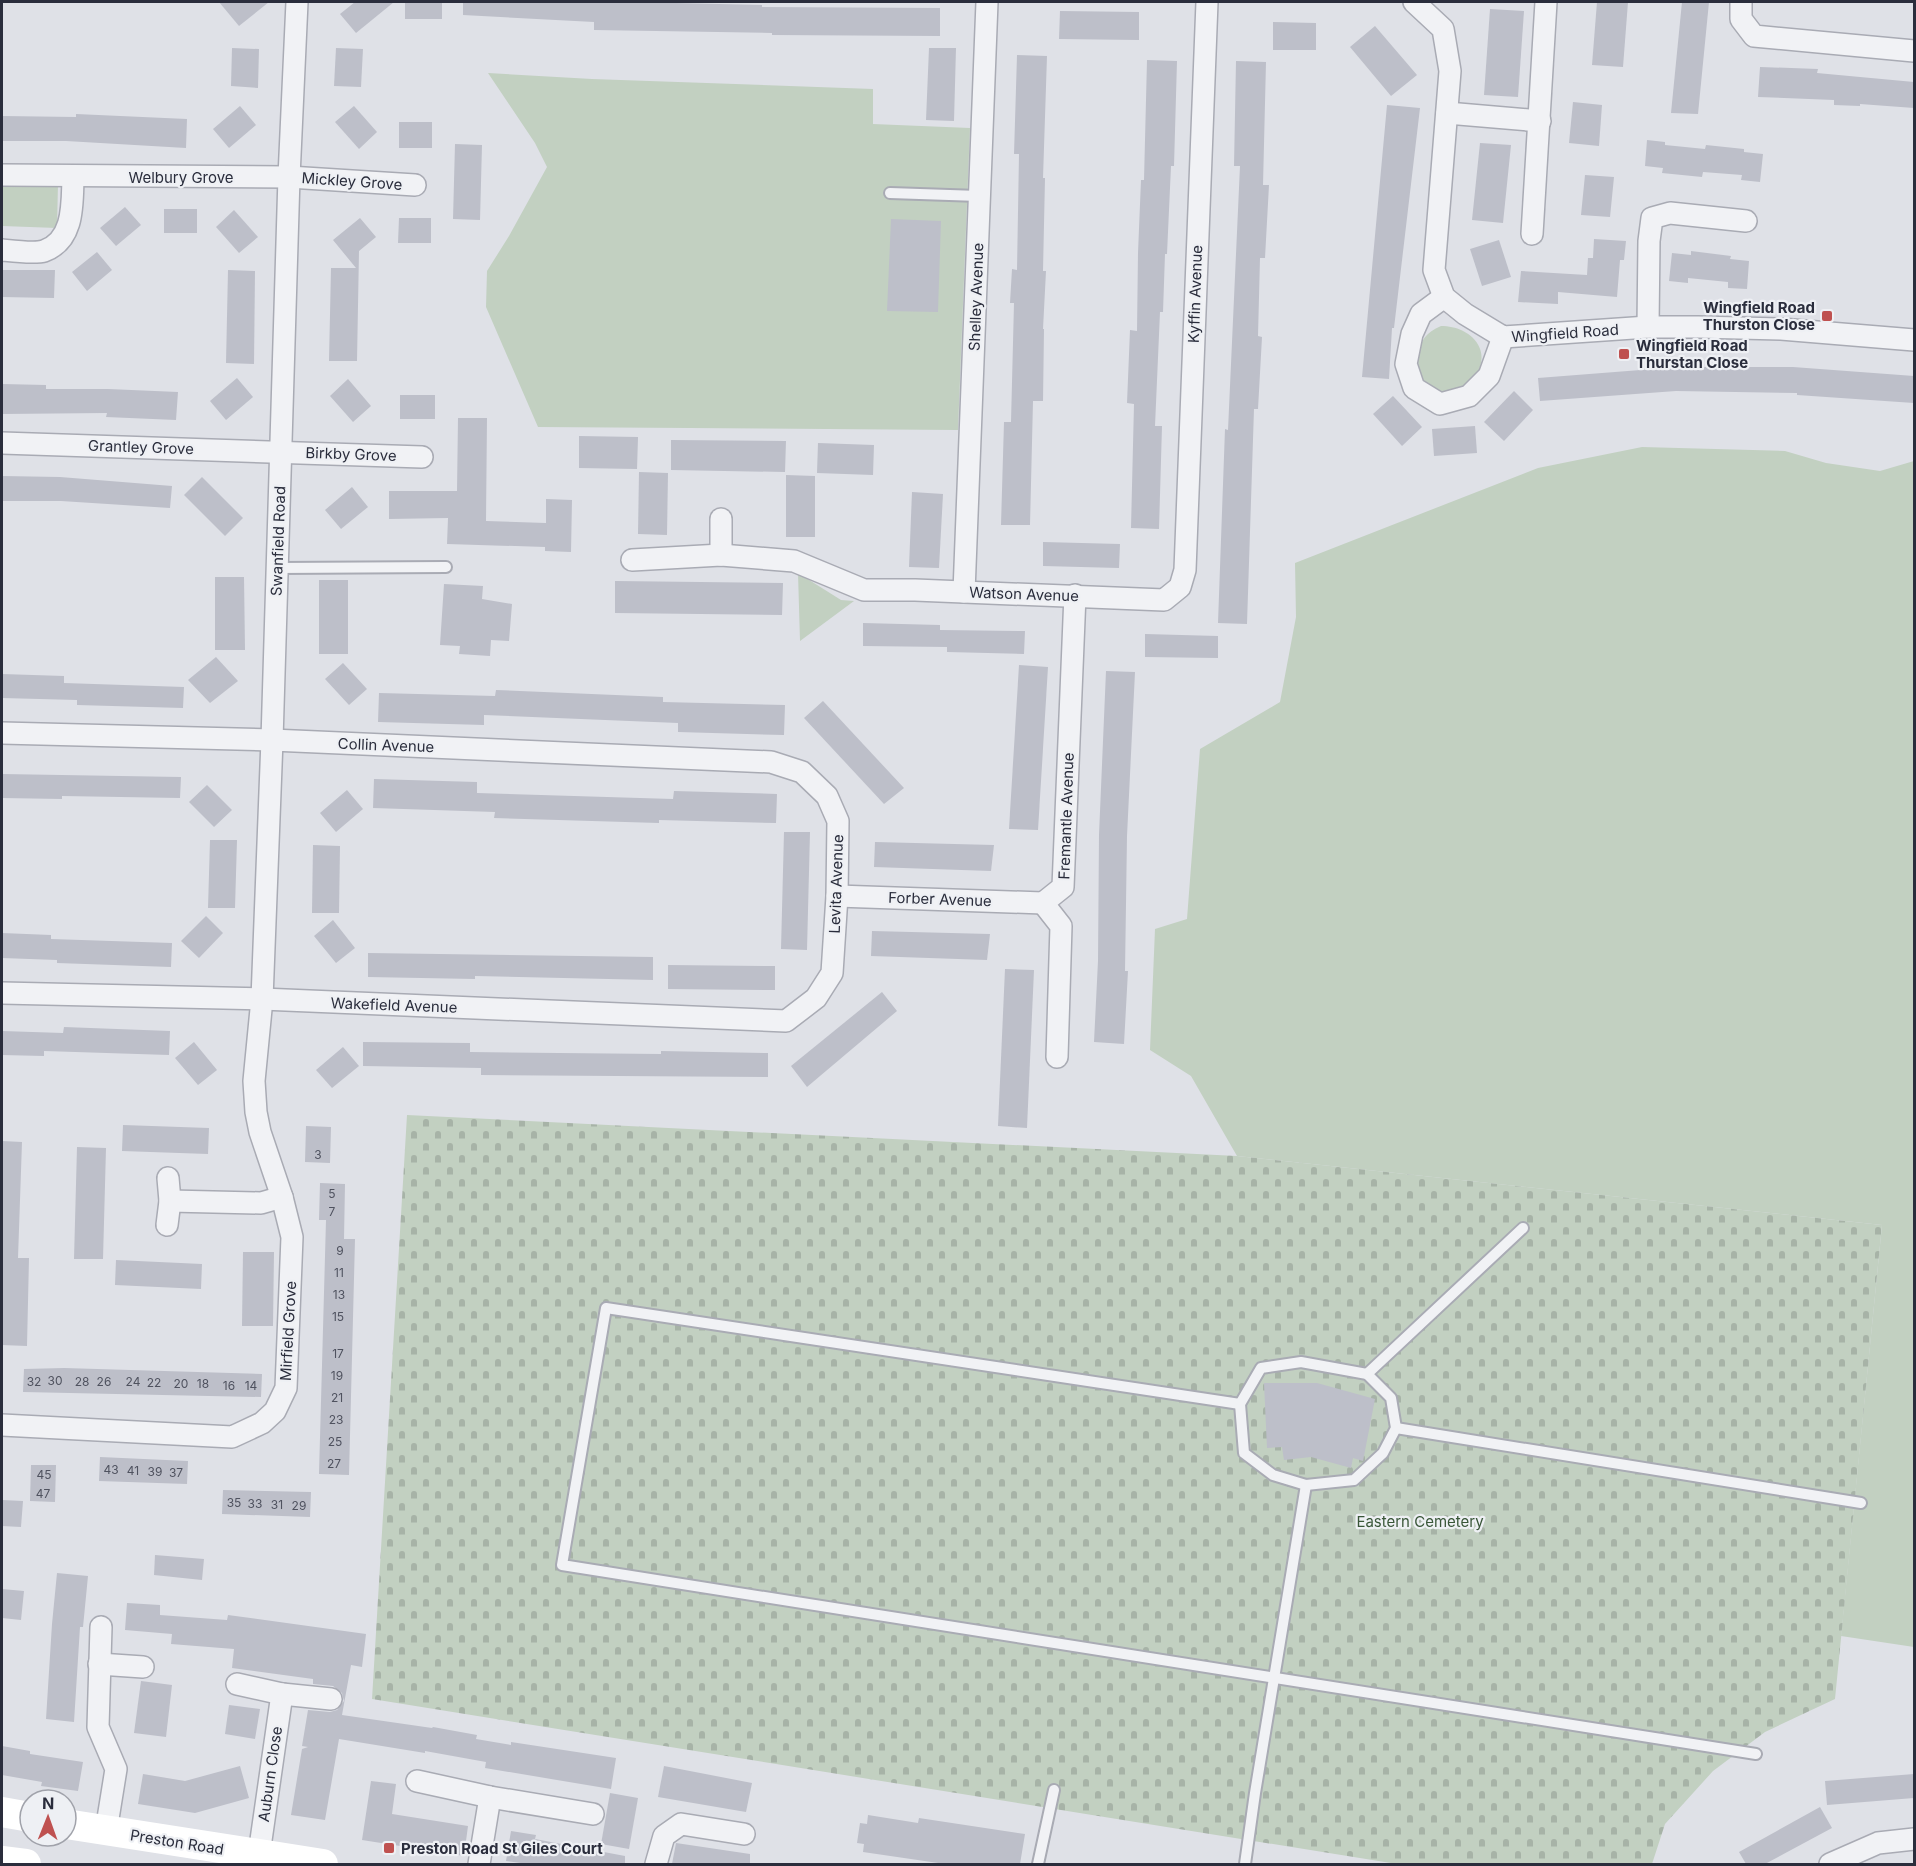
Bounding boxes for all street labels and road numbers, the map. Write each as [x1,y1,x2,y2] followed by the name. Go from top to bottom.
[128,168,234,187] street label: Welbury Grove
[301,168,403,194] street label: Mickley Grove
[965,243,987,351] street label: Shelley Avenue
[1184,245,1206,343] street label: Kyffin Avenue
[1511,320,1619,346] street label: Wingfield Road
[88,436,194,458] street label: Grantley Grove
[305,443,397,465] street label: Birkby Grove
[267,486,289,596] street label: Swanfield Road
[969,583,1079,605] street label: Watson Avenue
[337,734,435,756] street label: Collin Avenue
[1054,752,1078,880] street label: Fremantle Avenue
[825,834,847,934] street label: Levita Avenue
[888,888,992,910] street label: Forber Avenue
[330,993,458,1017] street label: Wakefield Avenue
[276,1280,300,1382] street label: Mirfield Grove
[254,1725,286,1823] street label: Auburn Close
[129,1825,225,1859] street label: Preston Road

